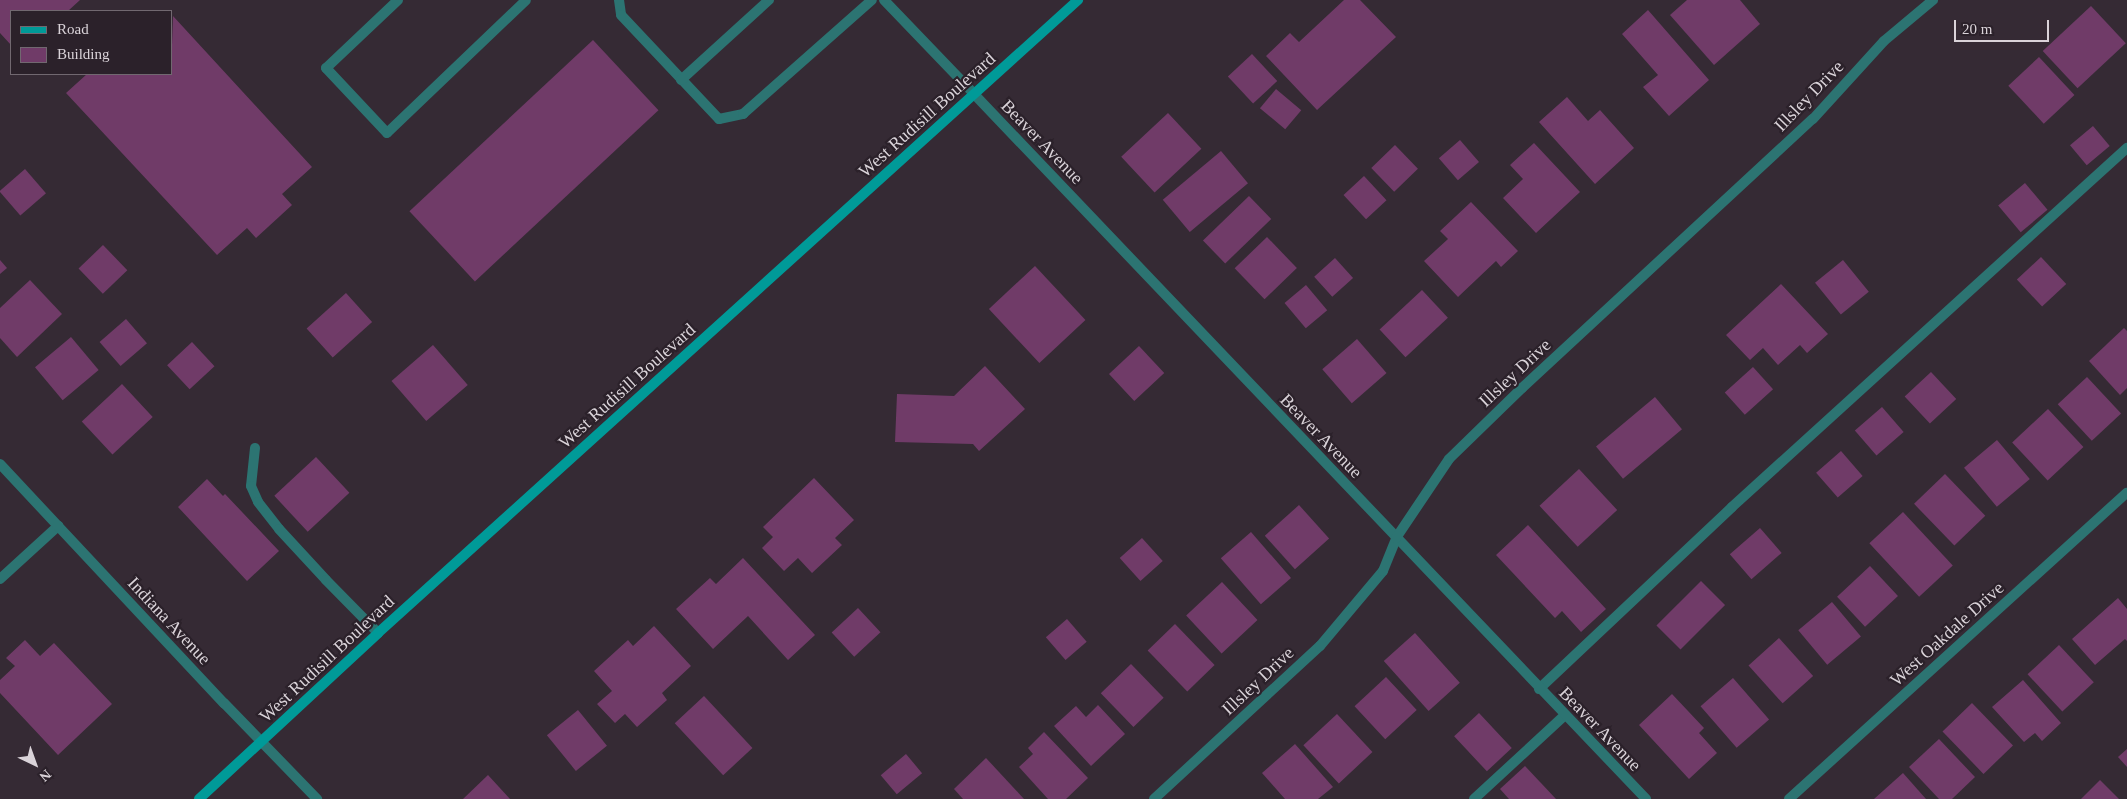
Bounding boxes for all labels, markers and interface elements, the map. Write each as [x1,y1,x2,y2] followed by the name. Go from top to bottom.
[10,10,172,75] legend
[1957,10,2052,42] scale bar
[57,21,89,37] text: Road
[1962,21,1992,37] text: 20 m
[57,46,110,62] text: Building
[854,48,1000,182] street label: West Rudisill Boulevard
[1770,56,1848,136] street label: Illsley Drive
[996,95,1088,189] street label: Beaver Avenue
[554,319,700,453] street label: West Rudisill Boulevard
[1475,334,1555,412] street label: Illsley Drive
[1275,389,1367,483] street label: Beaver Avenue
[123,572,215,670] street label: Indiana Avenue
[1886,577,2008,691] street label: West Oakdale Drive
[255,591,399,727] street label: West Rudisill Boulevard
[1218,642,1298,720] street label: Illsley Drive
[1554,682,1646,776] street label: Beaver Avenue
[10,739,60,789] north arrow
[37,767,54,784] text: N

